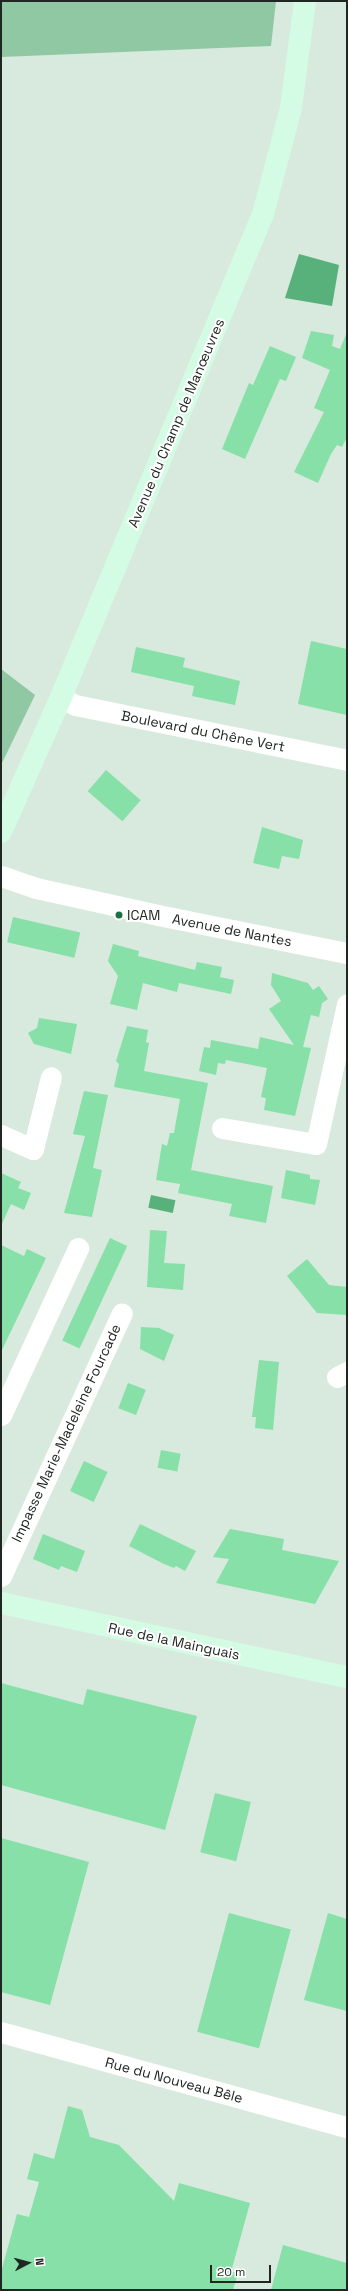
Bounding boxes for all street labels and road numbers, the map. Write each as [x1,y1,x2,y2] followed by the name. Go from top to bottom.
[124,316,228,530] street label: Avenue du Champ de Manœuvres
[120,707,286,755] street label: Boulevard du Chêne Vert
[171,910,293,950] street label: Avenue de Nantes
[8,1321,124,1545] street label: Impasse Marie-Madeleine Fourcade
[107,1619,241,1663] street label: Rue de la Mainguais
[103,2054,245,2106] street label: Rue du Nouveau Bêle

